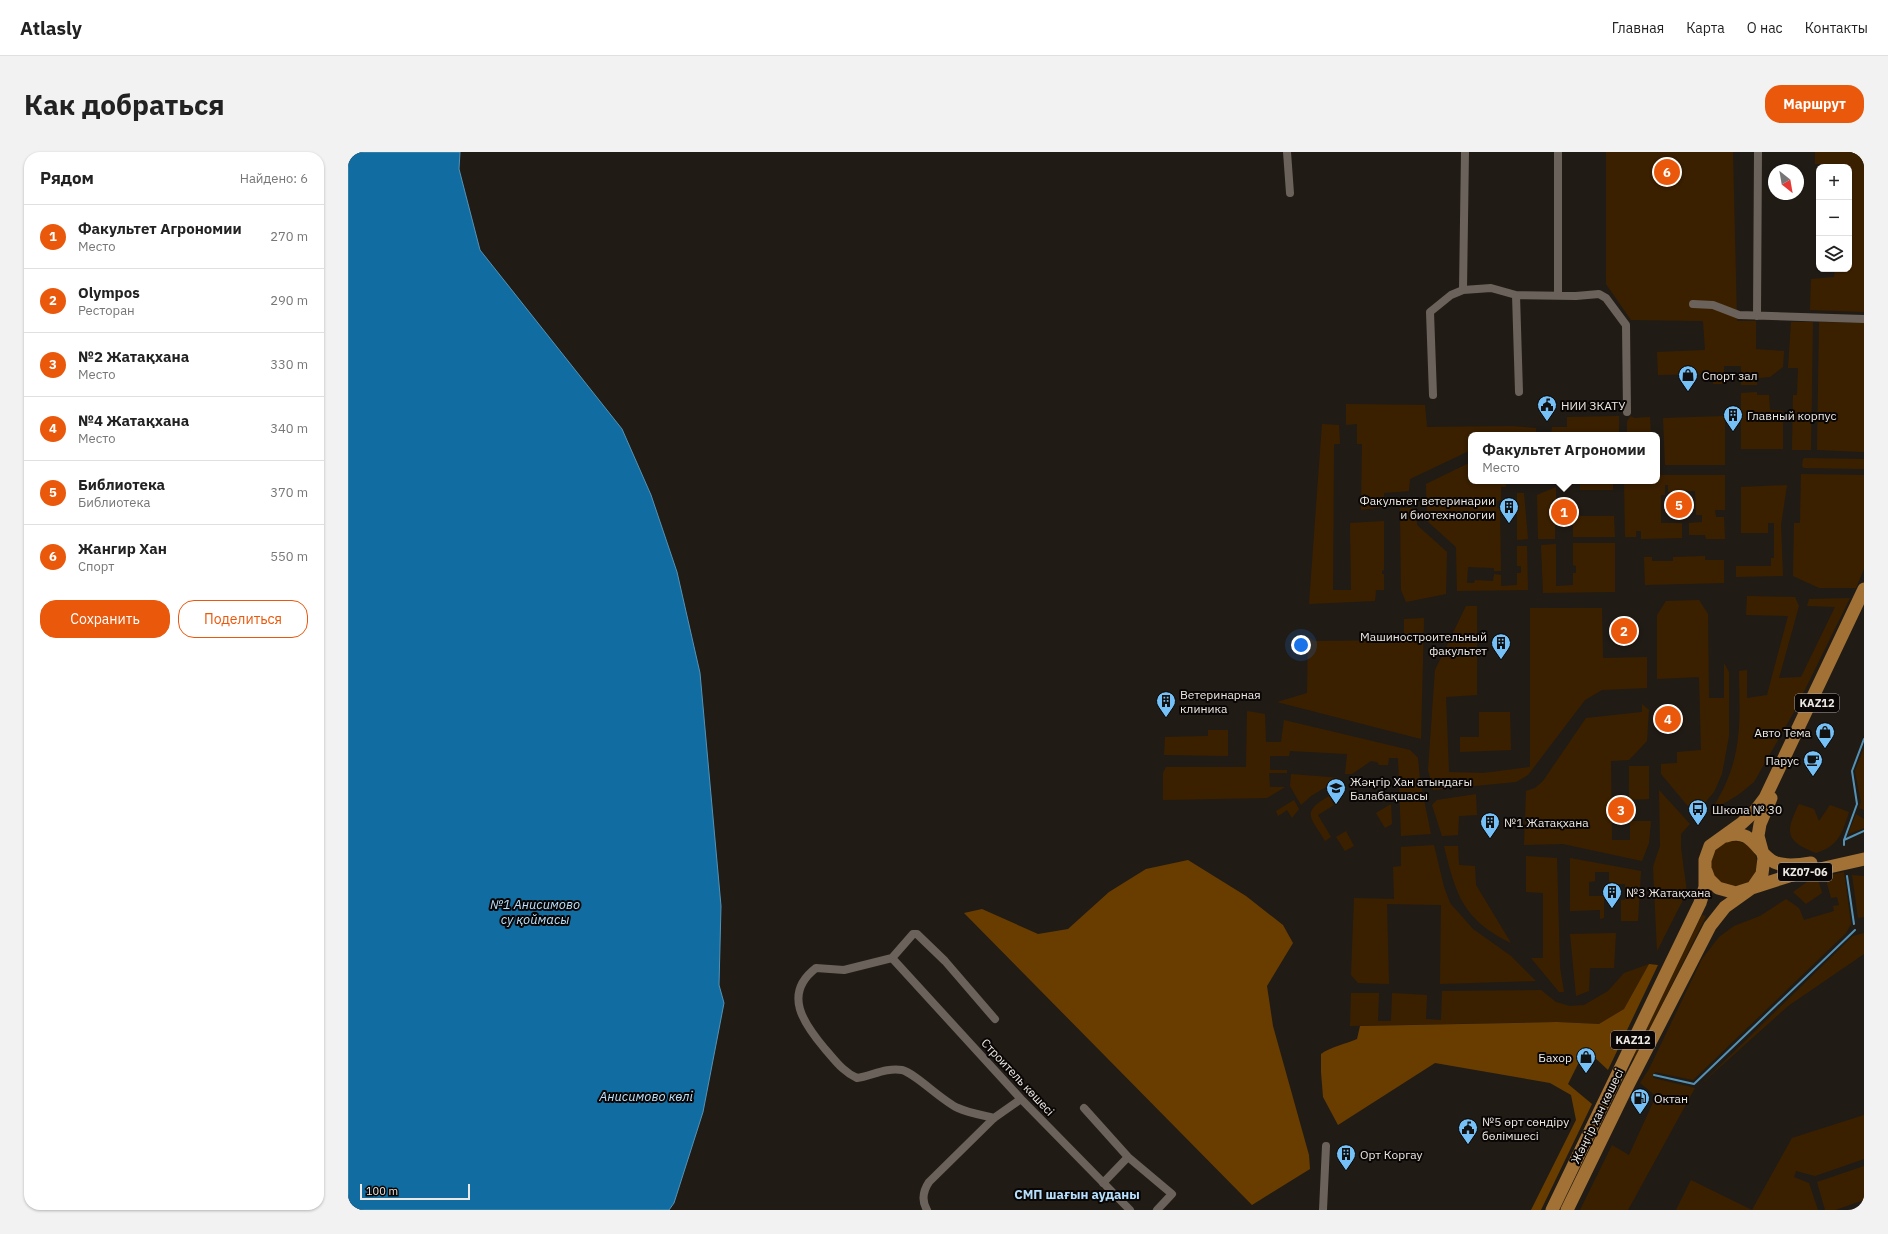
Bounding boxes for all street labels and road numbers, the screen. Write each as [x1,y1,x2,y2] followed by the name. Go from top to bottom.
[1795,694,1839,712] road number: KAZ12
[1778,863,1832,881] road number: KZ07-06
[1611,1031,1655,1049] road number: KAZ12
[978,1035,1058,1119] street label: Строитель көшесі
[1567,1066,1627,1166] street label: Жәңгір хан көшесі

